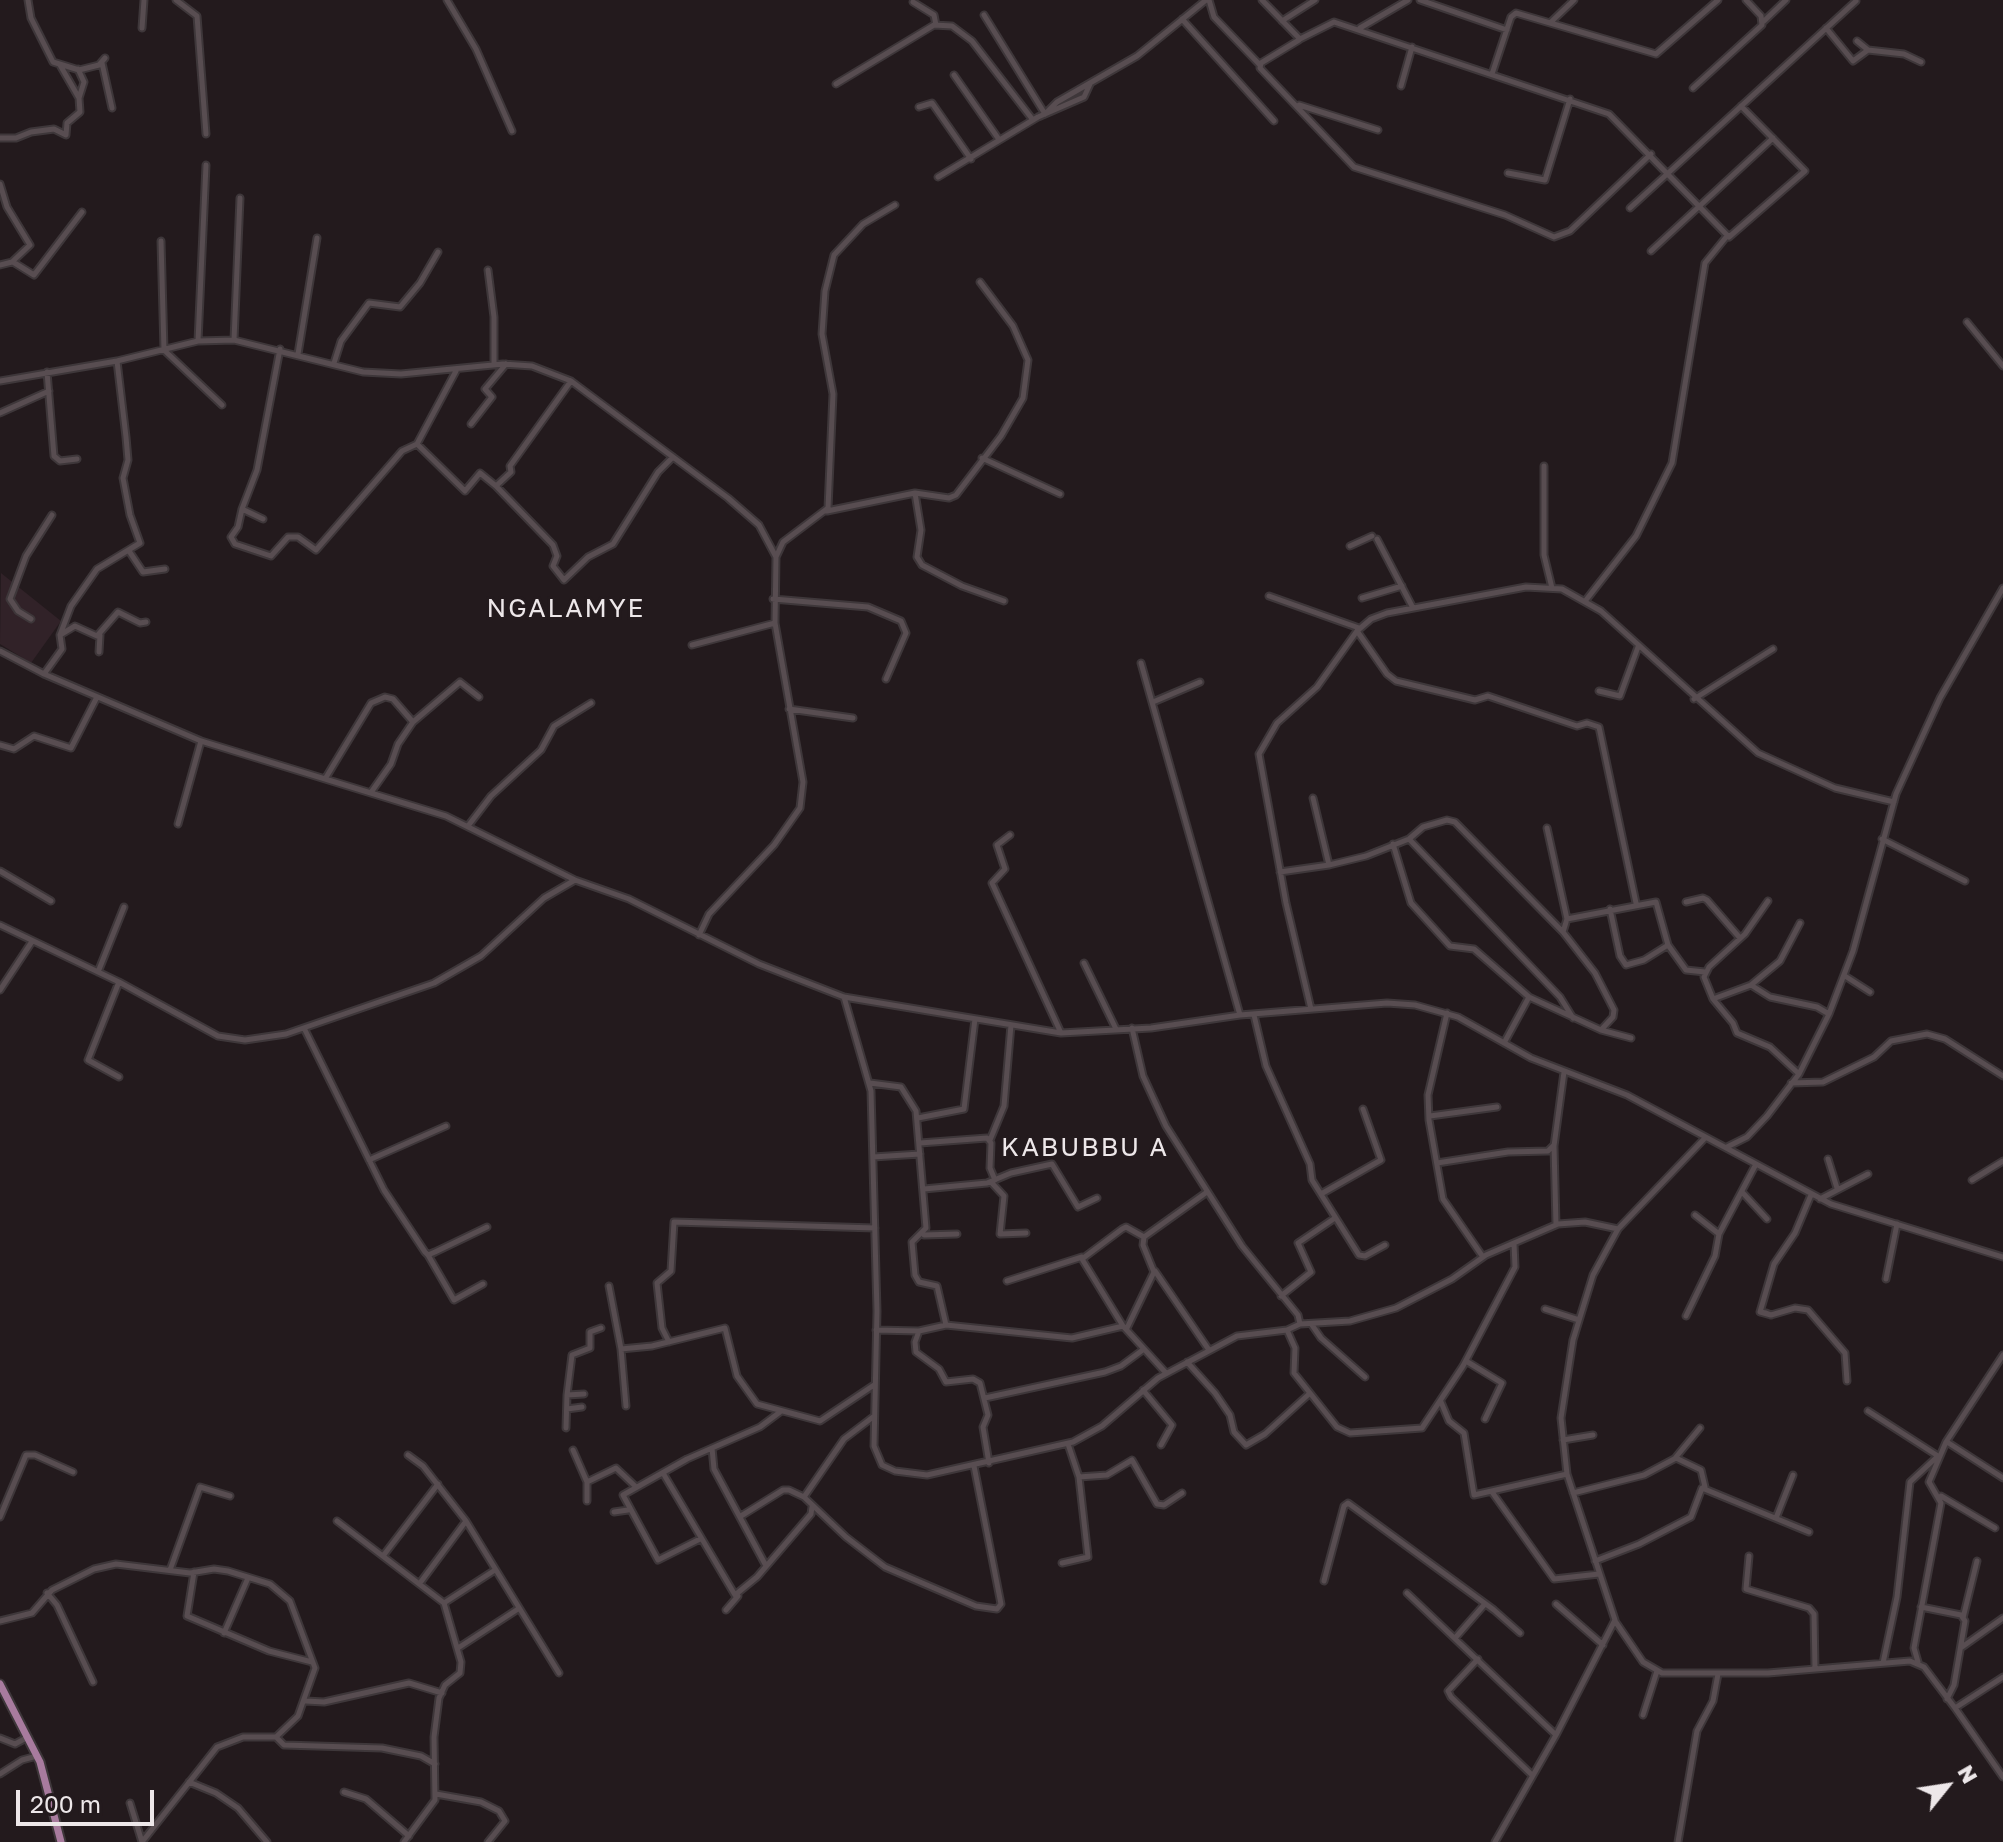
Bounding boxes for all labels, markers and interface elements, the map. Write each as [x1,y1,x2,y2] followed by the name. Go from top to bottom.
[487,593,645,625] district label: NGALAMYE
[1001,1132,1169,1164] district label: KABUBBU A
[1907,1746,1987,1826] north arrow
[1952,1760,1984,1788] text: N
[20,1774,158,1824] scale bar
[30,1789,101,1818] text: 200 m

